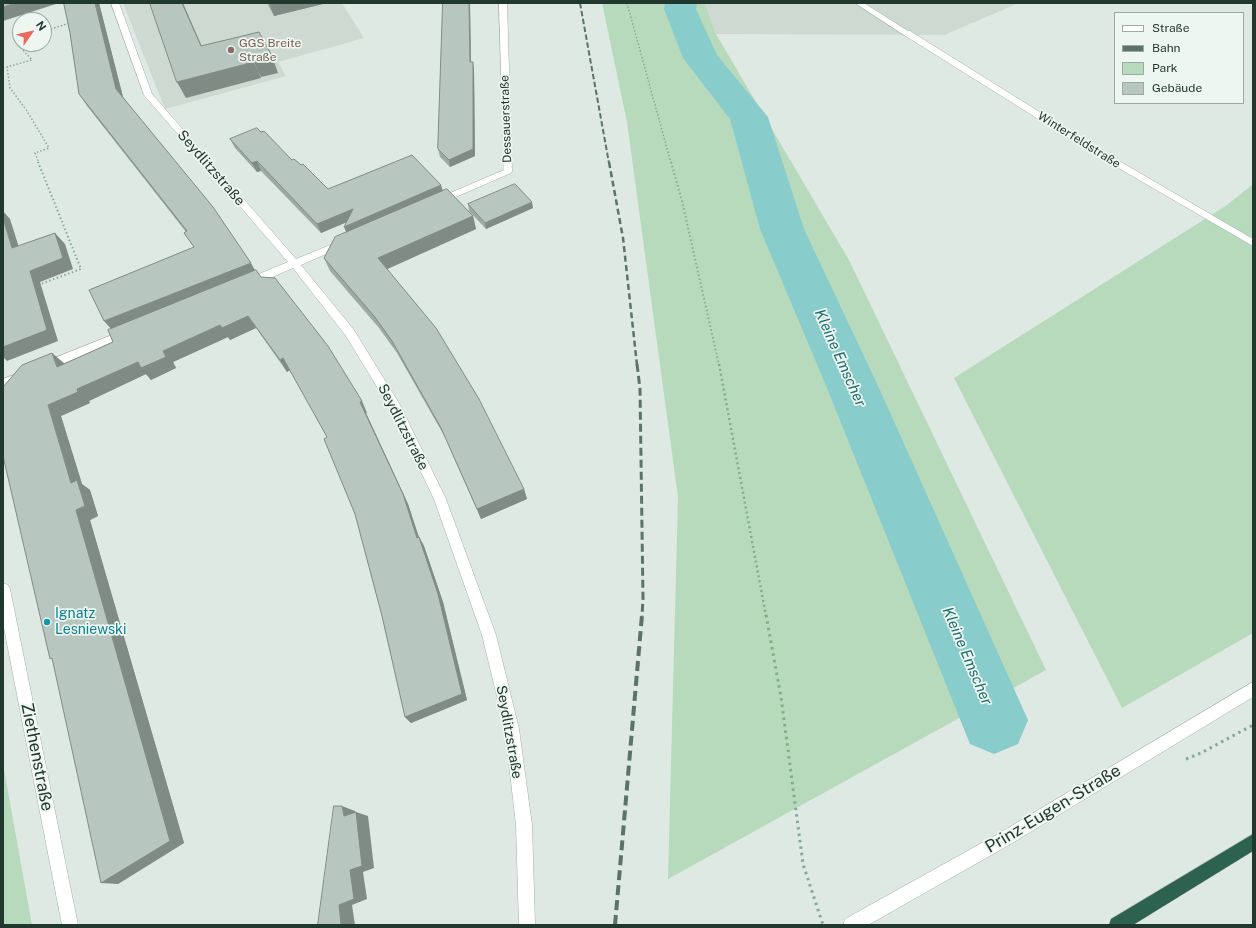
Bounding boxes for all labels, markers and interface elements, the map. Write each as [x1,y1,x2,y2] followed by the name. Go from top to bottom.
[12,12,52,52] north arrow
[1114,12,1244,104] legend
[34,19,48,33] text: N
[1152,21,1189,35] text: Straße
[239,36,301,64] place label: GGS Breite Straße
[1152,41,1181,55] text: Bahn
[226,45,236,55] marker: GGS Breite Straße
[1152,61,1178,75] text: Park
[497,75,515,163] street label: Dessauerstraße
[1152,81,1202,95] text: Gebäude
[1035,109,1123,171] street label: Winterfeldstraße
[174,127,248,209] street label: Seydlitzstraße
[811,307,869,409] water label: Kleine Emscher
[374,381,432,473] street label: Seydlitzstraße
[938,604,996,708] water label: Kleine Emscher
[55,606,126,638] place label: Ignatz Lesniewski
[42,617,52,627] marker: Ignatz Lesniewski
[493,684,525,780] street label: Seydlitzstraße
[16,701,58,813] street label: Ziethenstraße
[981,760,1125,858] street label: Prinz-Eugen-Straße

